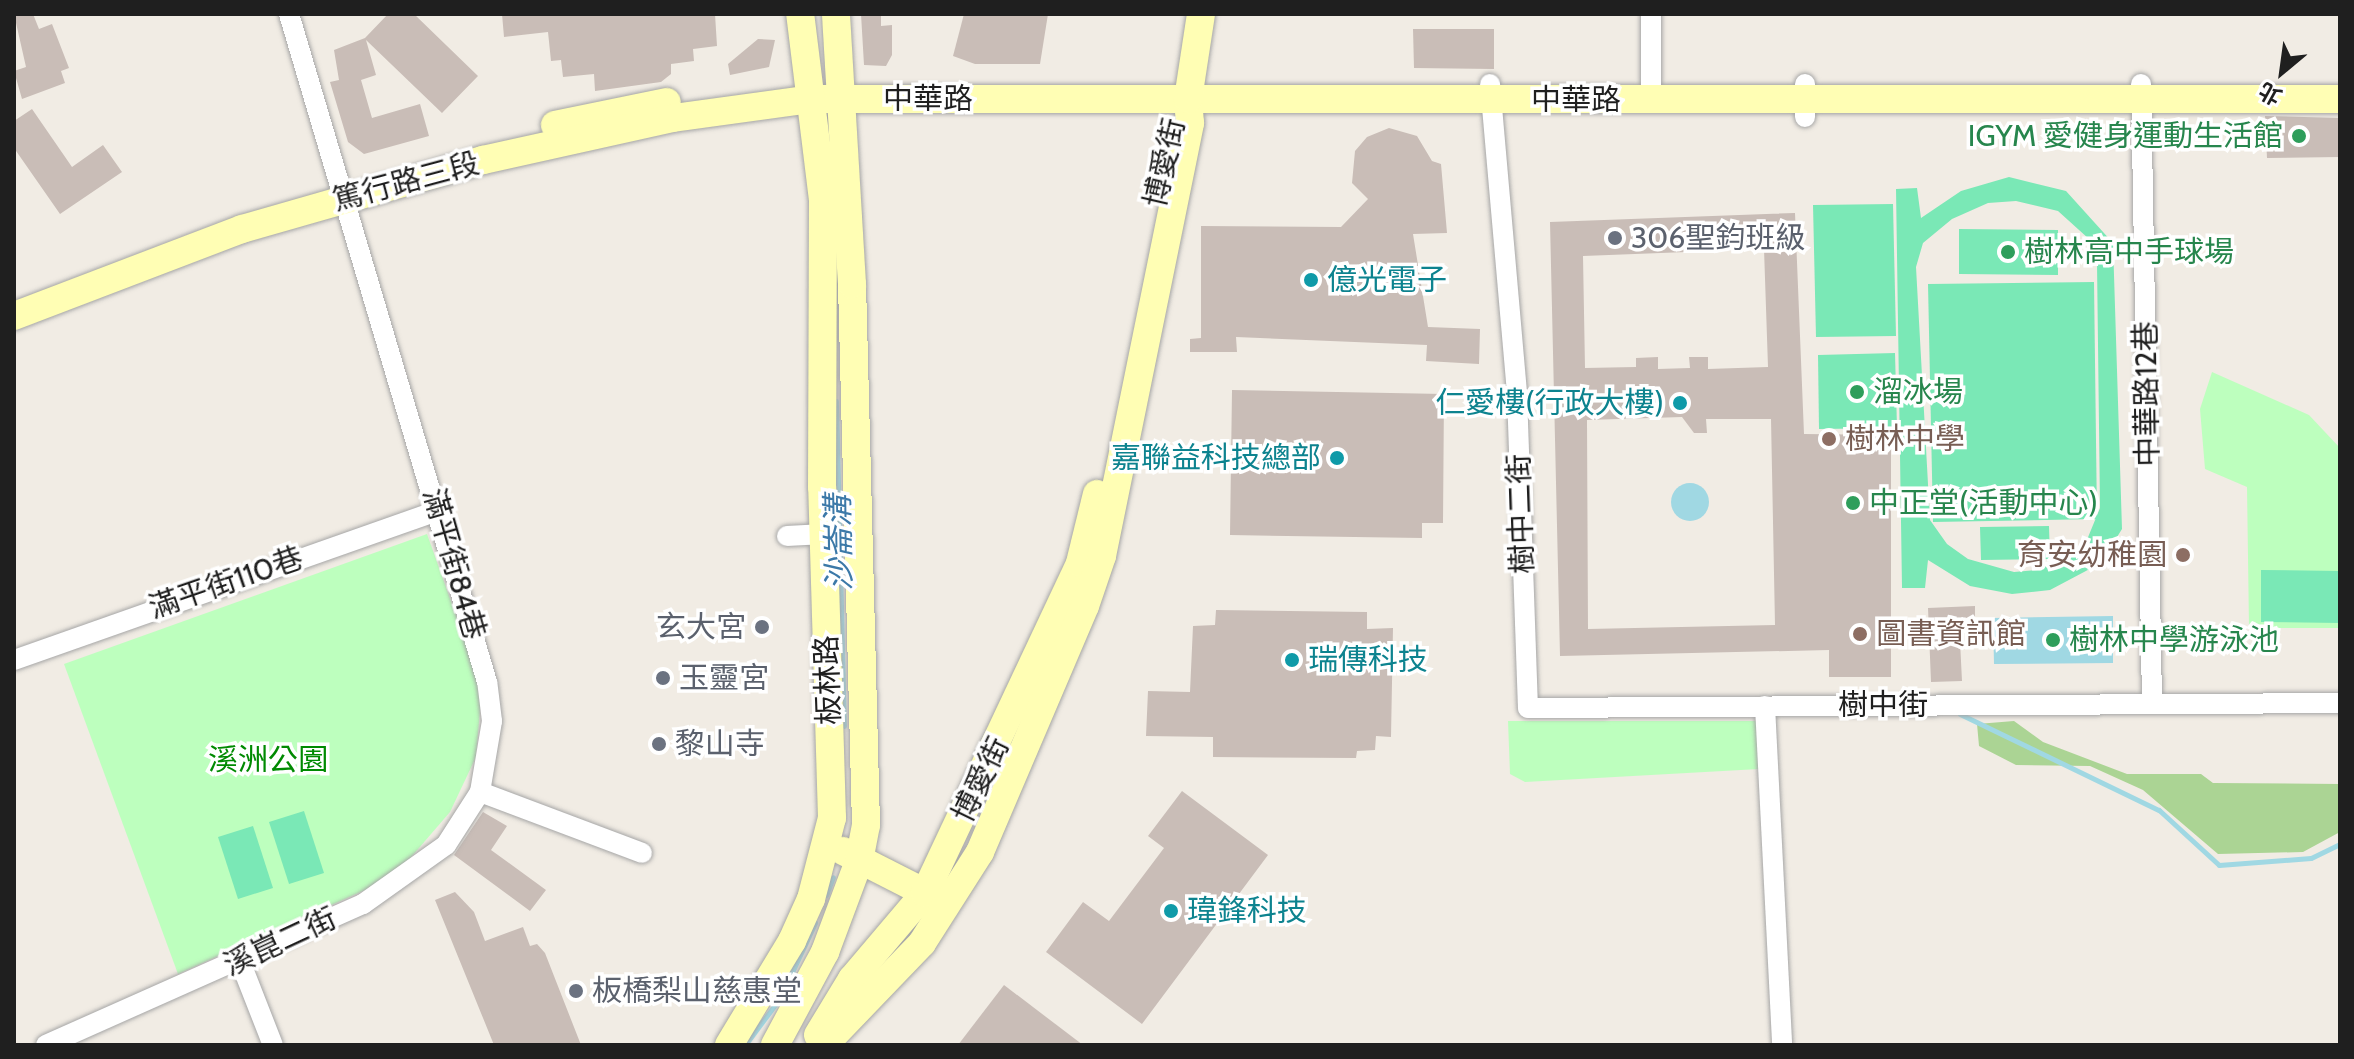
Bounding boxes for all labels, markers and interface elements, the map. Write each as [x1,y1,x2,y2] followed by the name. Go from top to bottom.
[2242,32,2322,112] north arrow
[2254,76,2286,111] text: 北
[883,81,973,117] street label: 中華路
[1531,82,1621,118] street label: 中華路
[1137,115,1193,211] street label: 博愛街
[1968,118,2283,154] place label: IGYM 愛健身運動生活館
[2290,127,2308,145] marker: IGYM 愛健身運動生活館
[329,145,483,219] street label: 篤行路三段
[1631,220,1805,256] place label: 306聖鈞班級
[1606,229,1624,247] marker: 306聖鈞班級
[2024,234,2234,270] place label: 樹林高中手球場
[1999,243,2017,261] marker: 樹林高中手球場
[1327,262,1447,298] place label: 億光電子
[1302,271,1320,289] marker: 億光電子
[2128,321,2166,467] street label: 中華路12巷
[1873,374,1963,410] place label: 溜冰場
[1848,383,1866,401] marker: 溜冰場
[1435,385,1664,421] place label: 仁愛樓(行政大樓)
[1671,394,1689,412] marker: 仁愛樓(行政大樓)
[1845,421,1965,457] place label: 樹林中學
[1820,430,1838,448] marker: 樹林中學
[1111,440,1321,476] place label: 嘉聯益科技總部
[1328,449,1346,467] marker: 嘉聯益科技總部
[1501,453,1541,575] street label: 樹中二街
[415,484,493,644] street label: 滿平街84巷
[1869,485,2098,521] place label: 中正堂(活動中心)
[1844,494,1862,512] marker: 中正堂(活動中心)
[819,495,859,591] water label: 沙崙溝
[2017,537,2167,573] place label: 育安幼稚園
[144,540,308,626] street label: 滿平街110巷
[2174,546,2192,564] marker: 育安幼稚園
[656,609,746,645] place label: 玄大宮
[1876,616,2026,652] place label: 圖書資訊館
[753,618,771,636] marker: 玄大宮
[2069,622,2279,658] place label: 樹林中學游泳池
[1851,625,1869,643] marker: 圖書資訊館
[2044,631,2062,649] marker: 樹林中學游泳池
[808,634,848,726] street label: 板林路
[1308,642,1428,678] place label: 瑞傳科技
[1283,651,1301,669] marker: 瑞傳科技
[679,660,769,696] place label: 玉靈宮
[654,669,672,687] marker: 玉靈宮
[1838,687,1928,723] street label: 樹中街
[675,726,765,762] place label: 黎山寺
[945,732,1017,828] street label: 博愛街
[650,735,668,753] marker: 黎山寺
[208,742,328,778] park label: 溪洲公園
[1187,893,1307,929] place label: 瑋鋒科技
[218,900,342,984] street label: 溪崑二街
[1162,902,1180,920] marker: 瑋鋒科技
[592,973,802,1009] place label: 板橋梨山慈惠堂
[567,982,585,1000] marker: 板橋梨山慈惠堂

